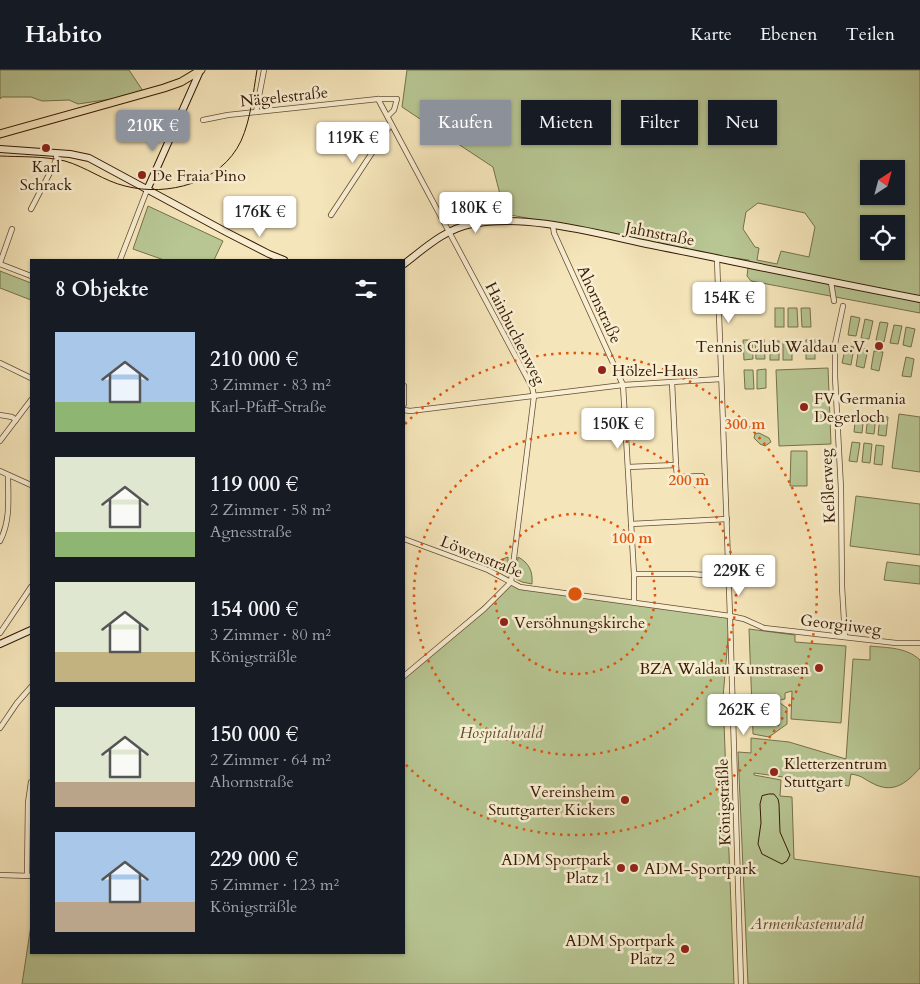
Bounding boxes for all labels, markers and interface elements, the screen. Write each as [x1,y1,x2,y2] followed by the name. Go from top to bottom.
[25,18,102,51] text: Habito
[690,22,732,47] text: Karte
[760,22,818,47] text: Ebenen
[846,22,895,47] text: Teilen
[239,81,329,113] street label: Nägelestraße
[420,100,511,145] chip: Kaufen
[521,100,611,145] chip: Mieten
[621,100,698,145] chip: Filter
[708,100,777,145] chip: Neu
[112,109,194,152] pin: 210K €
[127,115,179,137] text: 210K €
[312,122,394,164] pin: 119K €
[327,127,379,149] text: 119K €
[40,142,52,154] marker: Karl Schrack
[20,156,73,196] place label: Karl Schrack
[860,160,905,205] north arrow
[860,160,905,260] map controls
[152,165,246,187] place label: De Fraia Pino
[136,169,148,181] marker: De Fraia Pino
[435,191,517,234] pin: 180K €
[219,196,301,238] pin: 176K €
[450,197,502,219] text: 180K €
[234,201,286,223] text: 176K €
[860,215,905,260] button: locate
[621,216,696,251] street label: Jahnstraße
[571,262,627,347] street label: Ahornstraße
[55,275,149,304] text: 8 Objekte
[352,275,380,303] icon: filters
[480,278,551,389] street label: Hainbuchenweg
[688,282,770,324] pin: 154K €
[703,287,755,309] text: 154K €
[695,336,869,358] place label: Tennis Club Waldau e.V.
[873,340,885,352] marker: Tennis Club Waldau e.V.
[210,345,298,374] text: 210 000 €
[95,352,155,412] icon: home
[612,360,698,382] place label: Hölzel-Haus
[596,364,608,376] marker: Hölzel-Haus
[210,374,331,396] text: 3 Zimmer · 83 m²
[814,388,906,428] place label: FV Germania Degerloch
[210,396,326,418] text: Karl-Pfaff-Straße
[798,401,810,413] marker: FV Germania Degerloch
[577,408,659,450] pin: 150K €
[592,413,644,435] text: 150K €
[725,414,766,434] text: 300 m
[815,448,841,524] street label: Keßlerweg
[210,470,298,499] text: 119 000 €
[669,470,710,490] text: 200 m
[95,477,155,537] icon: home
[210,499,331,521] text: 2 Zimmer · 58 m²
[210,521,292,543] text: Agnesstraße
[612,528,653,548] text: 100 m
[437,530,526,584] street label: Löwenstraße
[698,554,780,597] pin: 229K €
[713,560,765,582] text: 229K €
[566,585,584,603] centre of rings
[210,595,298,624] text: 154 000 €
[95,602,155,662] icon: home
[799,609,883,641] street label: Georgiiweg
[514,612,645,634] place label: Versöhnungskirche
[498,616,510,628] marker: Versöhnungskirche
[210,624,331,646] text: 3 Zimmer · 80 m²
[210,646,297,668] text: Königsträßle
[639,658,809,680] place label: BZA Waldau Kunstrasen
[813,662,825,674] marker: BZA Waldau Kunstrasen
[703,694,785,736] pin: 262K €
[718,699,770,721] text: 262K €
[210,720,298,749] text: 150 000 €
[459,722,544,744] park label: Hospitalwald
[95,727,155,787] icon: home
[210,749,331,771] text: 2 Zimmer · 64 m²
[784,753,888,793] place label: Kletterzentrum Stuttgart
[711,758,737,846] street label: Königsträßle
[768,766,780,778] marker: Kletterzentrum Stuttgart
[210,771,294,793] text: Ahornstraße
[488,781,615,821] place label: Vereinsheim Stuttgarter Kickers
[619,794,631,806] marker: Vereinsheim Stuttgarter Kickers
[210,845,298,874] text: 229 000 €
[501,849,611,889] place label: ADM Sportpark Platz 1
[95,852,155,912] icon: home
[644,858,757,880] place label: ADM-Sportpark
[615,862,627,874] marker: ADM Sportpark Platz 1
[628,862,640,874] marker: ADM-Sportpark
[210,874,339,896] text: 5 Zimmer · 123 m²
[210,896,297,918] text: Königsträßle
[750,913,865,935] park label: Armenkastenwald
[565,930,675,970] place label: ADM Sportpark Platz 2
[679,943,691,955] marker: ADM Sportpark Platz 2

